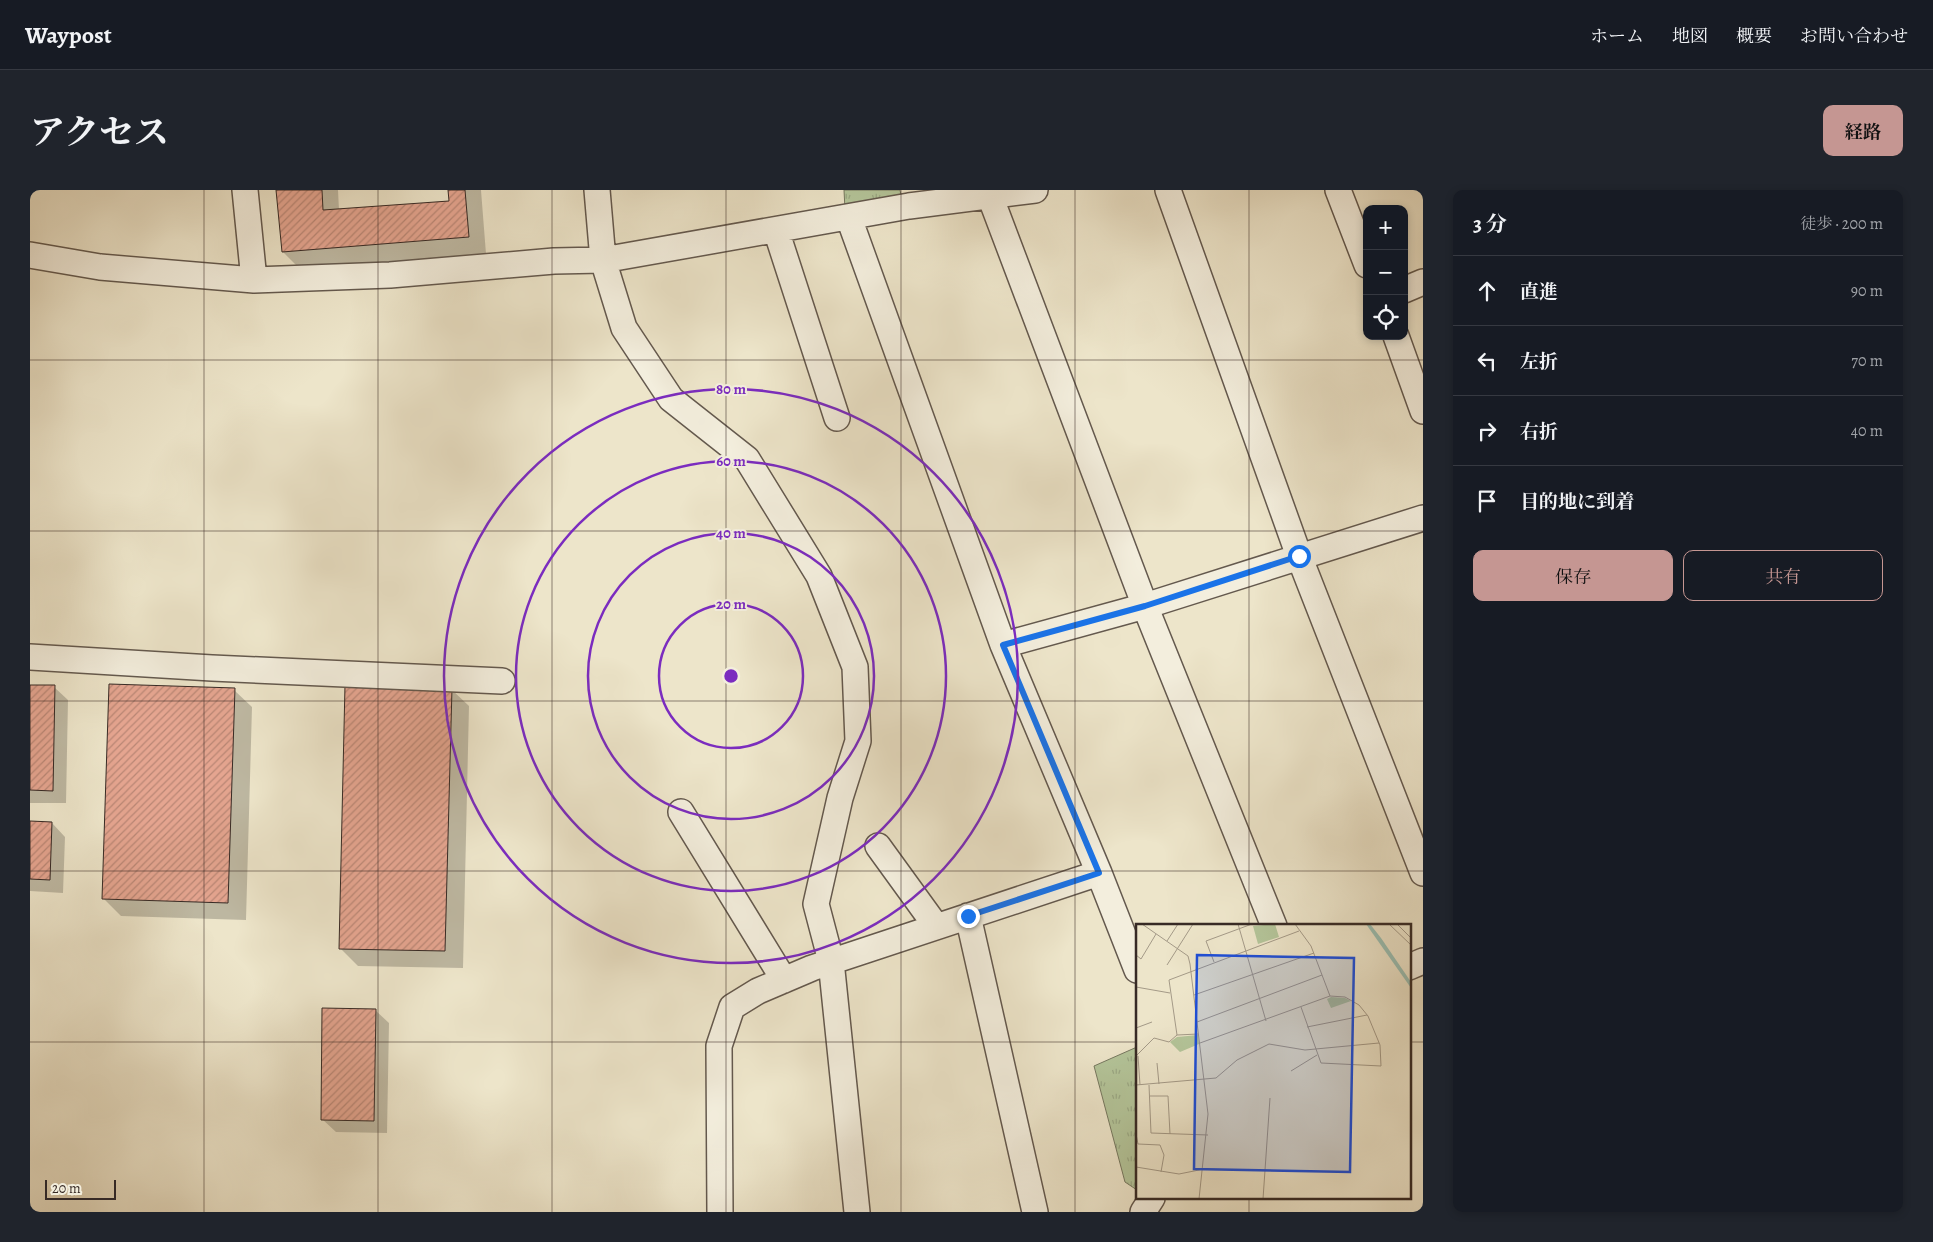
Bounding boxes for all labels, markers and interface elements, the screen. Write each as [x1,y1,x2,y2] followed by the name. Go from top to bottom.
[25,19,112,51] text: Waypost
[1590,24,1644,48] text: ホーム
[1672,24,1708,48] text: 地図
[1736,24,1772,48] text: 概要
[1800,24,1908,48] text: お問い合わせ
[1823,105,1903,156] button: 経路
[30,108,169,156] text: アクセス
[1363,205,1408,340] map controls
[1363,205,1408,250] button: +
[1473,210,1507,238] text: 3 分
[1800,213,1883,235] text: 徒歩 · 200 m
[1363,250,1408,295] button: −
[1473,277,1501,305] icon: ahead
[1520,279,1558,305] text: 直進
[1851,280,1883,302] text: 90 m
[1363,295,1408,340] button: locate
[1473,347,1501,375] icon: left
[1520,349,1558,375] text: 左折
[1851,350,1883,372] text: 70 m
[716,379,746,399] text: 80 m
[1473,417,1501,445] icon: right
[1520,419,1558,445] text: 右折
[1851,420,1883,442] text: 40 m
[716,451,746,471] text: 60 m
[1473,487,1501,515] icon: arrive
[1520,489,1634,515] text: 目的地に到着
[716,523,746,543] text: 40 m
[1288,545,1311,568] route start
[1473,550,1673,601] button: 保存
[1683,550,1883,601] button: 共有
[716,594,746,614] text: 20 m
[722,667,740,685] centre of rings
[957,905,980,928] route end
[1136,924,1410,1200] inset map
[45,1177,116,1200] scale bar
[52,1179,81,1198] text: 20 m

